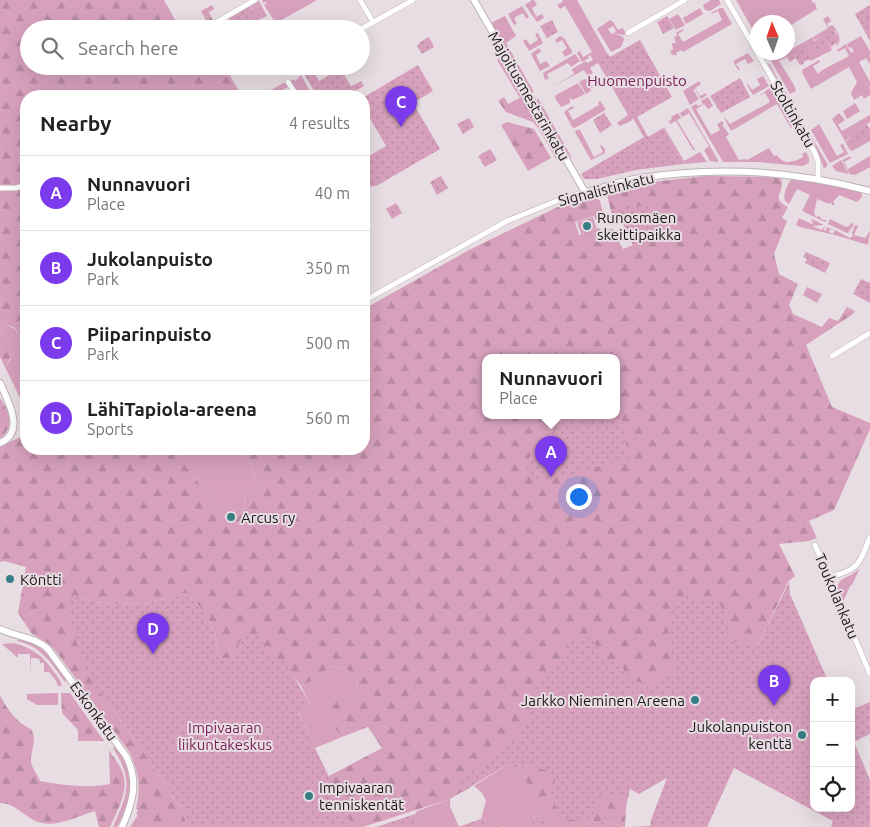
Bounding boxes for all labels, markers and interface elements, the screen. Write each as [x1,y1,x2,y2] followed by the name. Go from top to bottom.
[750,15,795,60] north arrow
[20,20,370,75] search box
[485,28,573,164] street label: Majoitusmestarinkatu
[38,34,66,62] icon: search
[78,37,178,59] text: Search here
[587,72,687,89] park label: Huomenpuisto
[767,78,819,150] street label: Stoltinkatu
[385,86,417,127] pin: C
[40,111,111,135] text: Nearby
[289,114,350,132] text: 4 results
[556,169,656,209] street label: Signalistinkatu
[87,173,190,195] text: Nunnavuori
[50,184,62,202] text: A
[314,184,350,202] text: 40 m
[87,195,125,213] text: Place
[597,209,681,243] place label: Runosmäen skeittipaikka
[581,220,593,232] marker: Runosmäen skeittipaikka
[87,248,213,270] text: Jukolanpuisto
[51,259,61,277] text: B
[305,259,350,277] text: 350 m
[87,270,119,288] text: Park
[87,323,212,345] text: Piiparinpuisto
[51,334,61,352] text: C
[305,334,350,352] text: 500 m
[87,345,119,363] text: Park
[482,354,620,419] popup
[499,367,603,389] text: Nunnavuori
[499,389,538,407] text: Place
[87,398,257,420] text: LähiTapiola-areena
[50,409,62,427] text: D
[305,409,350,427] text: 560 m
[87,420,133,438] text: Sports
[535,436,567,477] pin: A
[566,484,592,510] your location
[241,509,295,526] place label: Arcus ry
[225,511,237,523] marker: Arcus ry
[811,551,863,641] street label: Toukolankatu
[20,571,62,588] place label: Köntti
[4,573,16,585] marker: Köntti
[137,613,169,654] pin: D
[758,665,790,706] pin: B
[810,677,855,812] map controls
[810,677,855,722] button: +
[67,678,121,744] street label: Eskonkatu
[521,692,685,709] place label: Jarkko Nieminen Areena
[689,694,701,706] marker: Jarkko Nieminen Areena
[689,718,792,752] place label: Jukolanpuiston kenttä
[178,719,272,753] park label: Impivaaran liikuntakeskus
[810,722,855,767] button: −
[796,729,808,741] marker: Jukolanpuiston kenttä
[810,767,855,812] button: locate
[319,779,404,813] place label: Impivaaran tenniskentät
[303,790,315,802] marker: Impivaaran tenniskentät

